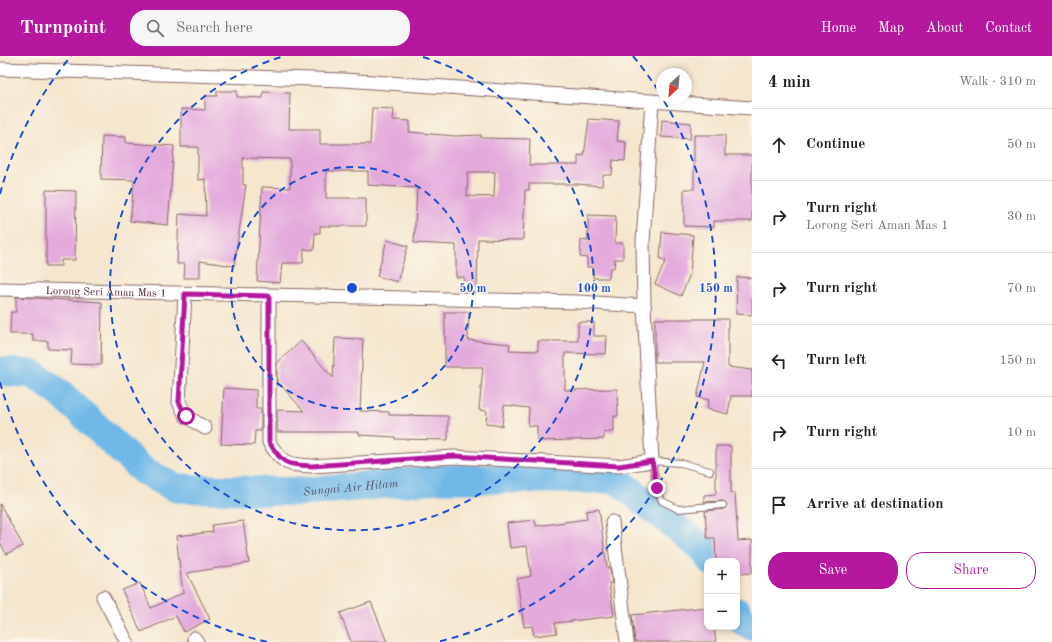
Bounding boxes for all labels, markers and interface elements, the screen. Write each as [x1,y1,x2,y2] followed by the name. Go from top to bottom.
[130,10,410,46] search box
[144,17,166,39] icon: search
[20,19,106,38] text: Turnpoint
[176,21,253,36] text: Search here
[821,21,856,35] text: Home
[878,21,904,35] text: Map
[926,21,963,35] text: About
[985,21,1032,35] text: Contact
[656,68,692,104] north arrow
[768,74,811,91] text: 4 min
[959,75,1036,88] text: Walk · 310 m
[768,134,790,156] icon: ahead
[806,137,865,152] text: Continue
[1007,138,1036,151] text: 50 m
[806,201,877,216] text: Turn right
[768,206,790,228] icon: right
[1007,210,1036,223] text: 30 m
[806,219,949,232] text: Lorong Seri Aman Mas 1
[768,278,790,300] icon: right
[345,281,359,295] centre of rings
[806,281,877,296] text: Turn right
[460,282,487,295] text: 50 m
[699,282,733,295] text: 150 m
[1007,282,1036,295] text: 70 m
[577,283,611,295] text: 100 m
[45,286,166,300] street label: Lorong Seri Aman Mas 1
[768,350,790,372] icon: left
[806,353,866,368] text: Turn left
[999,354,1036,367] text: 150 m
[177,407,195,425] route start
[768,422,790,444] icon: right
[806,425,877,440] text: Turn right
[1007,426,1036,439] text: 10 m
[303,478,399,499] water label: Sungai Air Hitam
[648,479,666,497] route end
[768,494,790,516] icon: arrive
[806,497,944,512] text: Arrive at destination
[768,552,898,589] button: Save
[906,552,1036,589] button: Share
[704,558,740,630] map controls
[704,558,740,594] button: +
[704,594,740,630] button: −

